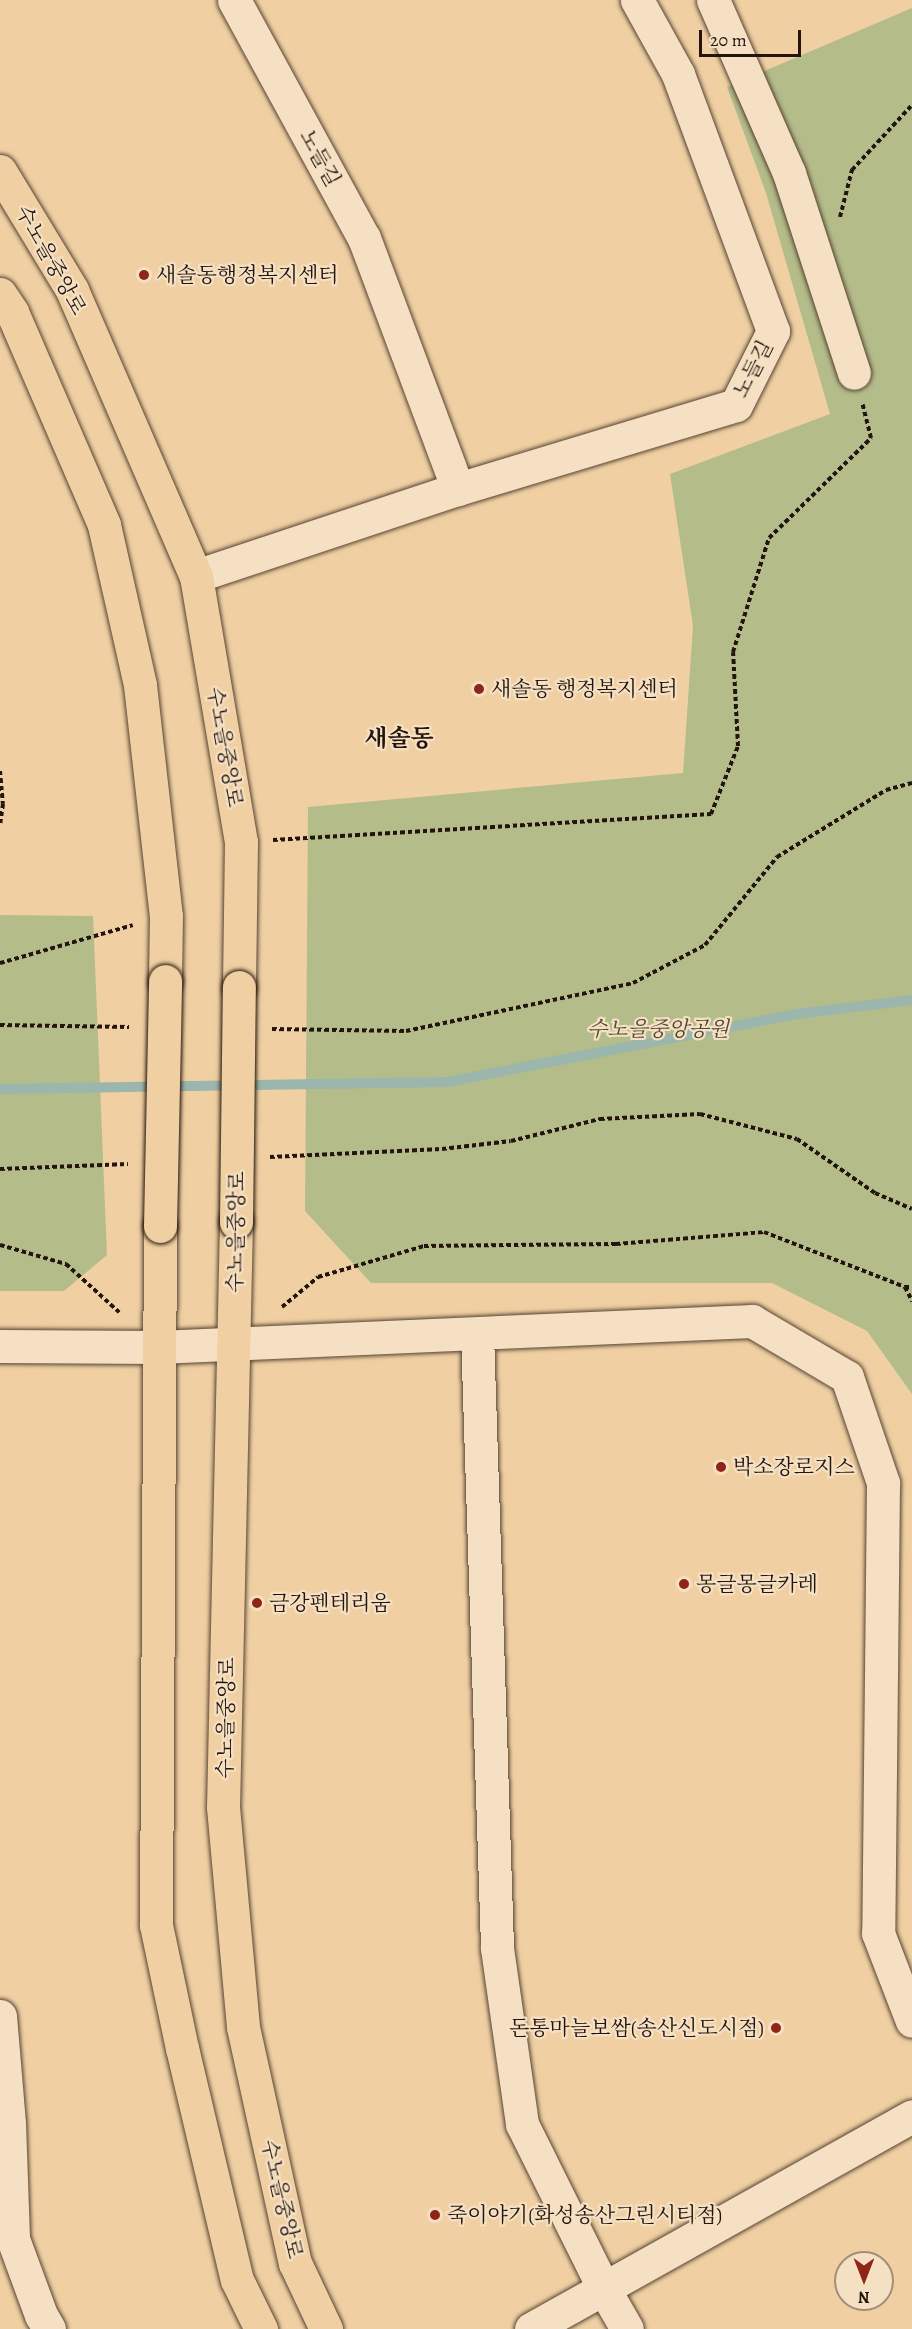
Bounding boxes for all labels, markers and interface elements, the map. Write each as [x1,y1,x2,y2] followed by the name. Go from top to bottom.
[702,18,804,56] scale bar
[710,28,747,52] text: 20 m
[294,125,346,191] street label: 노들길
[10,201,92,319] street label: 수노을중앙로
[156,262,339,288] place label: 새솔동행정복지센터
[137,268,151,282] marker: 새솔동행정복지센터
[728,336,778,402] street label: 노들길
[491,676,678,702] place label: 새솔동 행정복지센터
[472,682,486,696] marker: 새솔동 행정복지센터
[202,685,248,809] street label: 수노을중앙로
[364,725,434,753] district label: 새솔동
[587,1016,729,1042] park label: 수노을중앙공원
[222,1171,250,1293] street label: 수노을중앙로
[733,1454,855,1480] place label: 박소장로지스
[714,1460,728,1474] marker: 박소장로지스
[696,1571,818,1597] place label: 몽글몽글카레
[677,1577,691,1591] marker: 몽글몽글카레
[269,1590,391,1616] place label: 금강펜테리움
[250,1596,264,1610] marker: 금강펜테리움
[212,1657,240,1779] street label: 수노을중앙로
[509,2015,764,2041] place label: 돈통마늘보쌈(송산신도시점)
[769,2021,783,2035] marker: 돈통마늘보쌈(송산신도시점)
[256,2137,308,2261] street label: 수노을중앙로
[447,2202,722,2228] place label: 죽이야기(화성송산그린시티점)
[428,2208,442,2222] marker: 죽이야기(화성송산그린시티점)
[834,2251,894,2311] north arrow
[858,2286,870,2308] text: N

